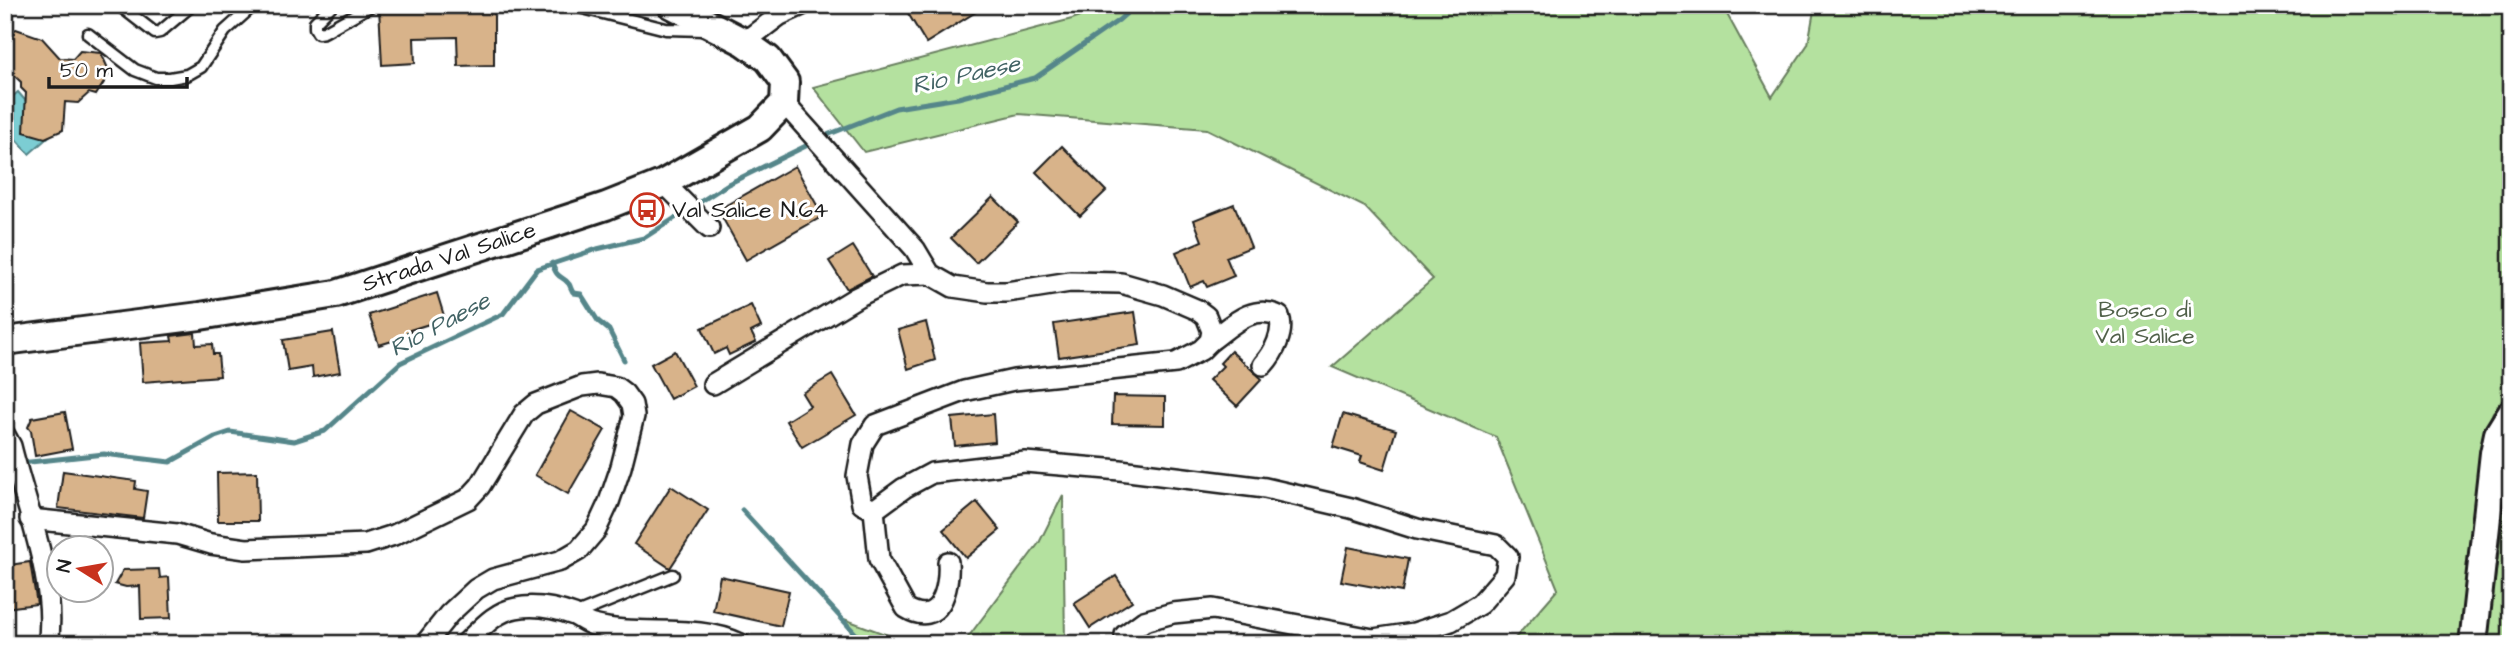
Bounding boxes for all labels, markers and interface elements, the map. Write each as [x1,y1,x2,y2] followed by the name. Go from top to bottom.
[49,46,187,90] scale bar
[909,47,1024,103] water label: Rio Paese
[60,56,114,85] text: 50 m
[628,191,666,229] bus stop icon: Val Salice N.64
[672,194,829,226] place label: Val Salice N.64
[358,214,540,300] street label: Strada Val Salice
[384,284,497,366] water label: Rio Paese
[2095,294,2195,352] park label: Bosco di Val Salice
[46,534,116,604] north arrow
[50,558,79,574] text: N

